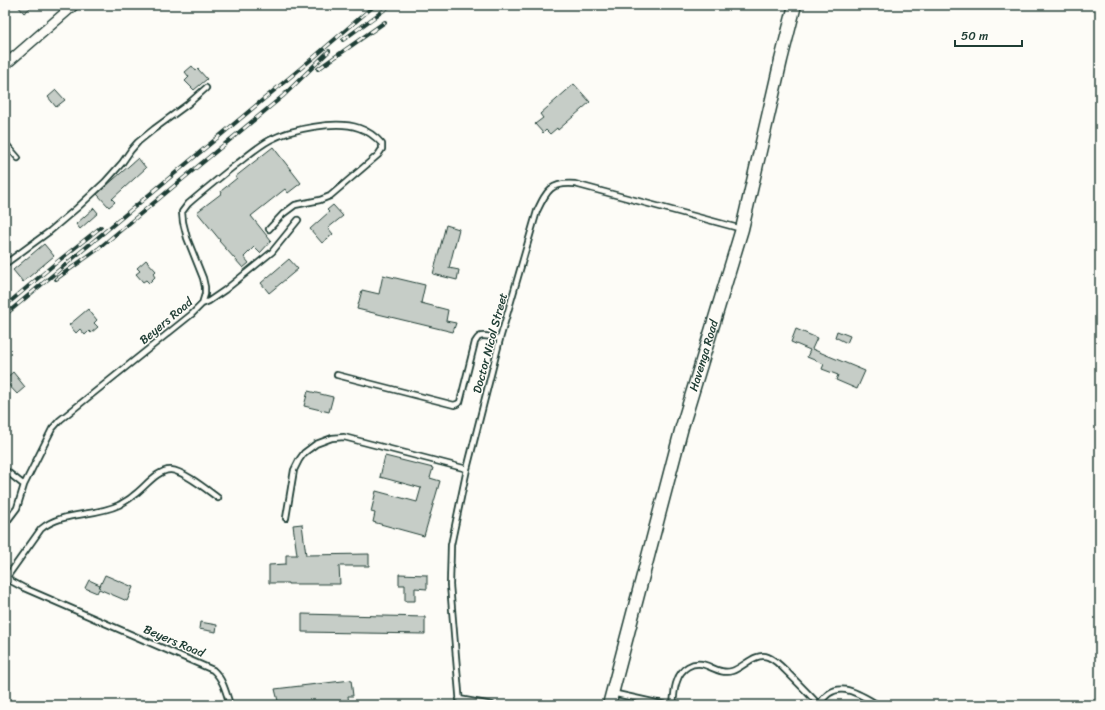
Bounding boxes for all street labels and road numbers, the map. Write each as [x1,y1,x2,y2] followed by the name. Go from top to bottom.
[466,290,514,396] street label: Doctor Nicol Street
[134,291,199,350] street label: Beyers Road
[682,316,725,394] street label: Havenga Road
[140,618,210,664] street label: Beyers Road

